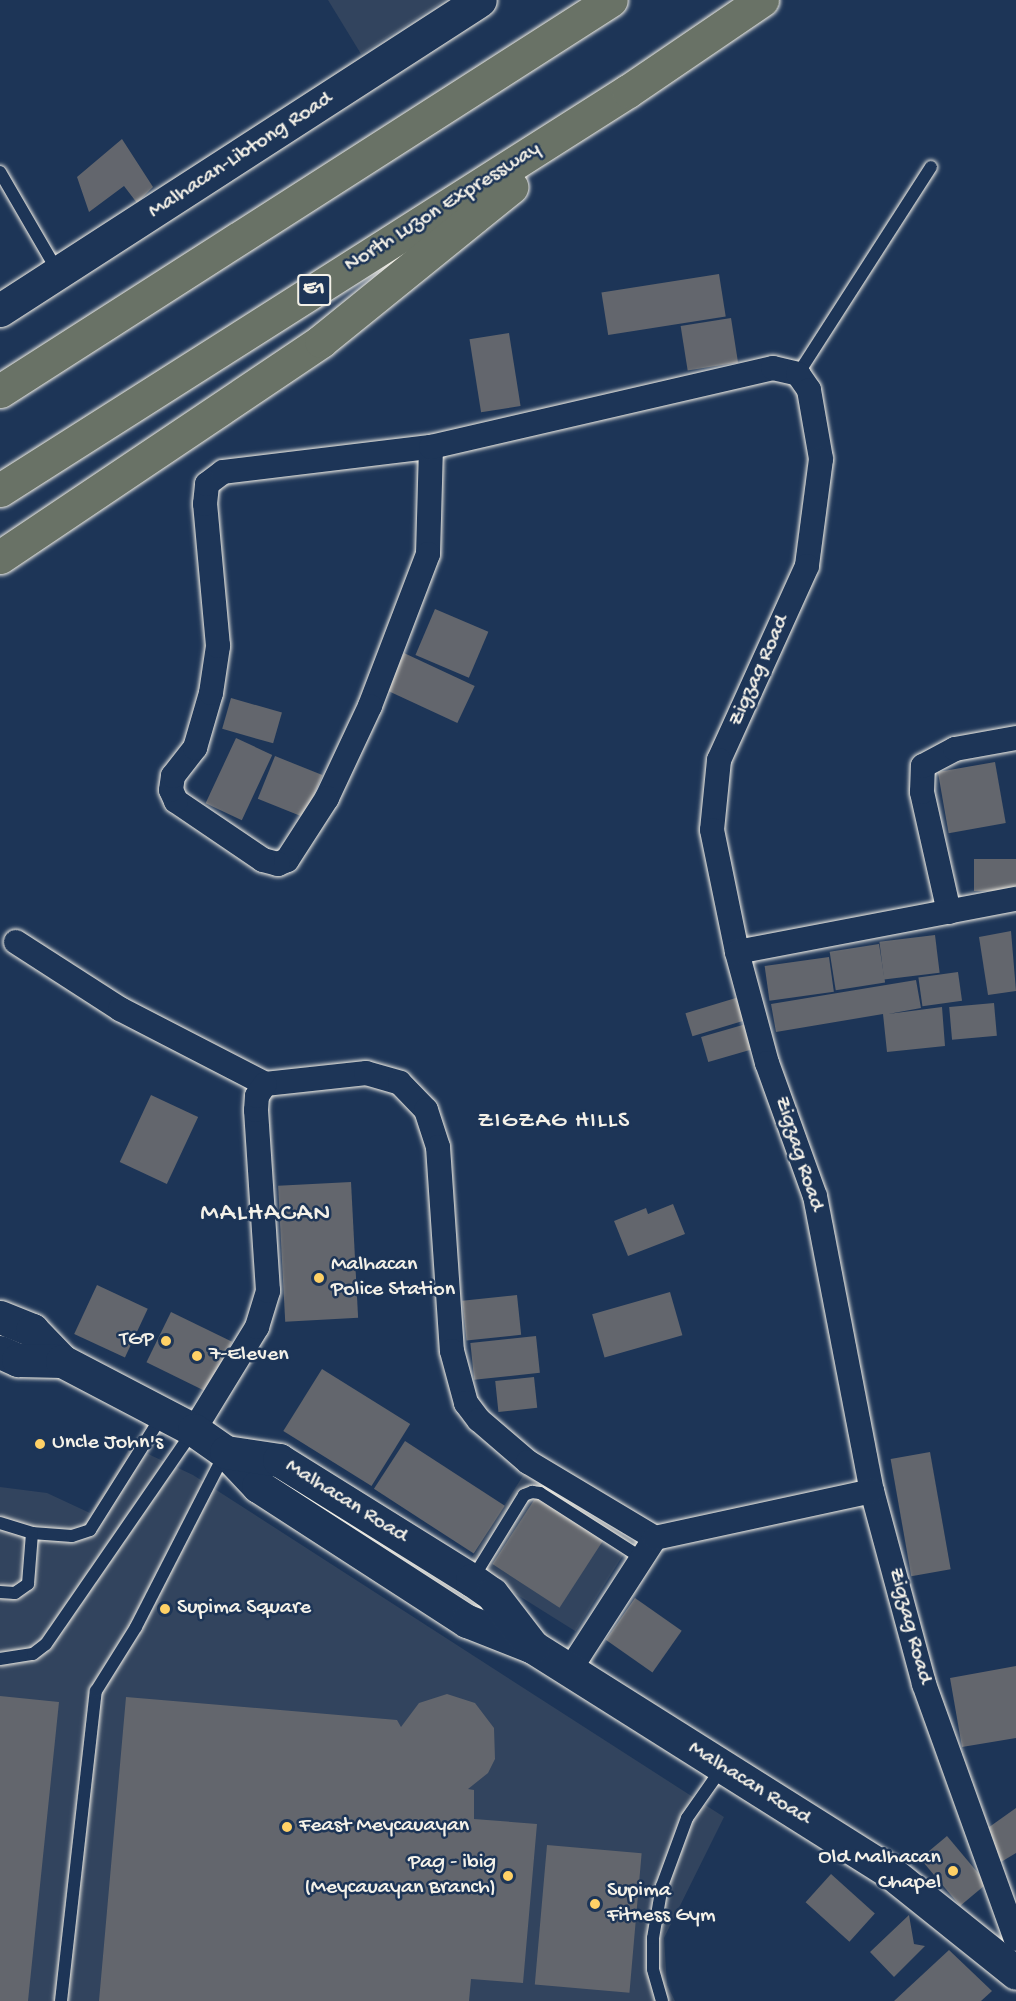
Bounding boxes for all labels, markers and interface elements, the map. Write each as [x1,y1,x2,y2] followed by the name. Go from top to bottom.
[144,87,338,225] street label: Malhacan-Libtong Road
[340,137,546,279] street label: North Luzon Expressway
[296,272,332,308] road number: E1
[724,611,796,731] street label: Zigzag Road
[767,1093,829,1215] street label: Zigzag Road
[477,1108,631,1136] district label: ZIGZAG HILLS
[200,1199,332,1231] district label: MALHACAN
[331,1252,455,1304] place label: Malhacan Police Station
[312,1271,326,1285] marker: Malhacan Police Station
[120,1328,154,1354] place label: TGP
[159,1334,173,1348] marker: TGP
[209,1343,289,1369] place label: 7-Eleven
[190,1349,204,1363] marker: 7-Eleven
[52,1431,163,1457] place label: Uncle John's
[33,1437,47,1451] marker: Uncle John's
[280,1454,412,1550] street label: Malhacan Road
[881,1565,937,1687] street label: Zigzag Road
[177,1596,311,1622] place label: Supima Square
[158,1602,172,1616] marker: Supima Square
[683,1736,815,1832] street label: Malhacan Road
[299,1814,469,1840] place label: Feast Meycauayan
[280,1820,294,1834] marker: Feast Meycauayan
[818,1845,941,1897] place label: Old Malhacan Chapel
[304,1850,496,1902] place label: Pag - ibig (Meycauayan Branch)
[946,1864,960,1878] marker: Old Malhacan Chapel
[501,1869,515,1883] marker: Pag - ibig (Meycauayan Branch)
[607,1878,716,1930] place label: Supima Fitness Gym
[588,1897,602,1911] marker: Supima Fitness Gym

